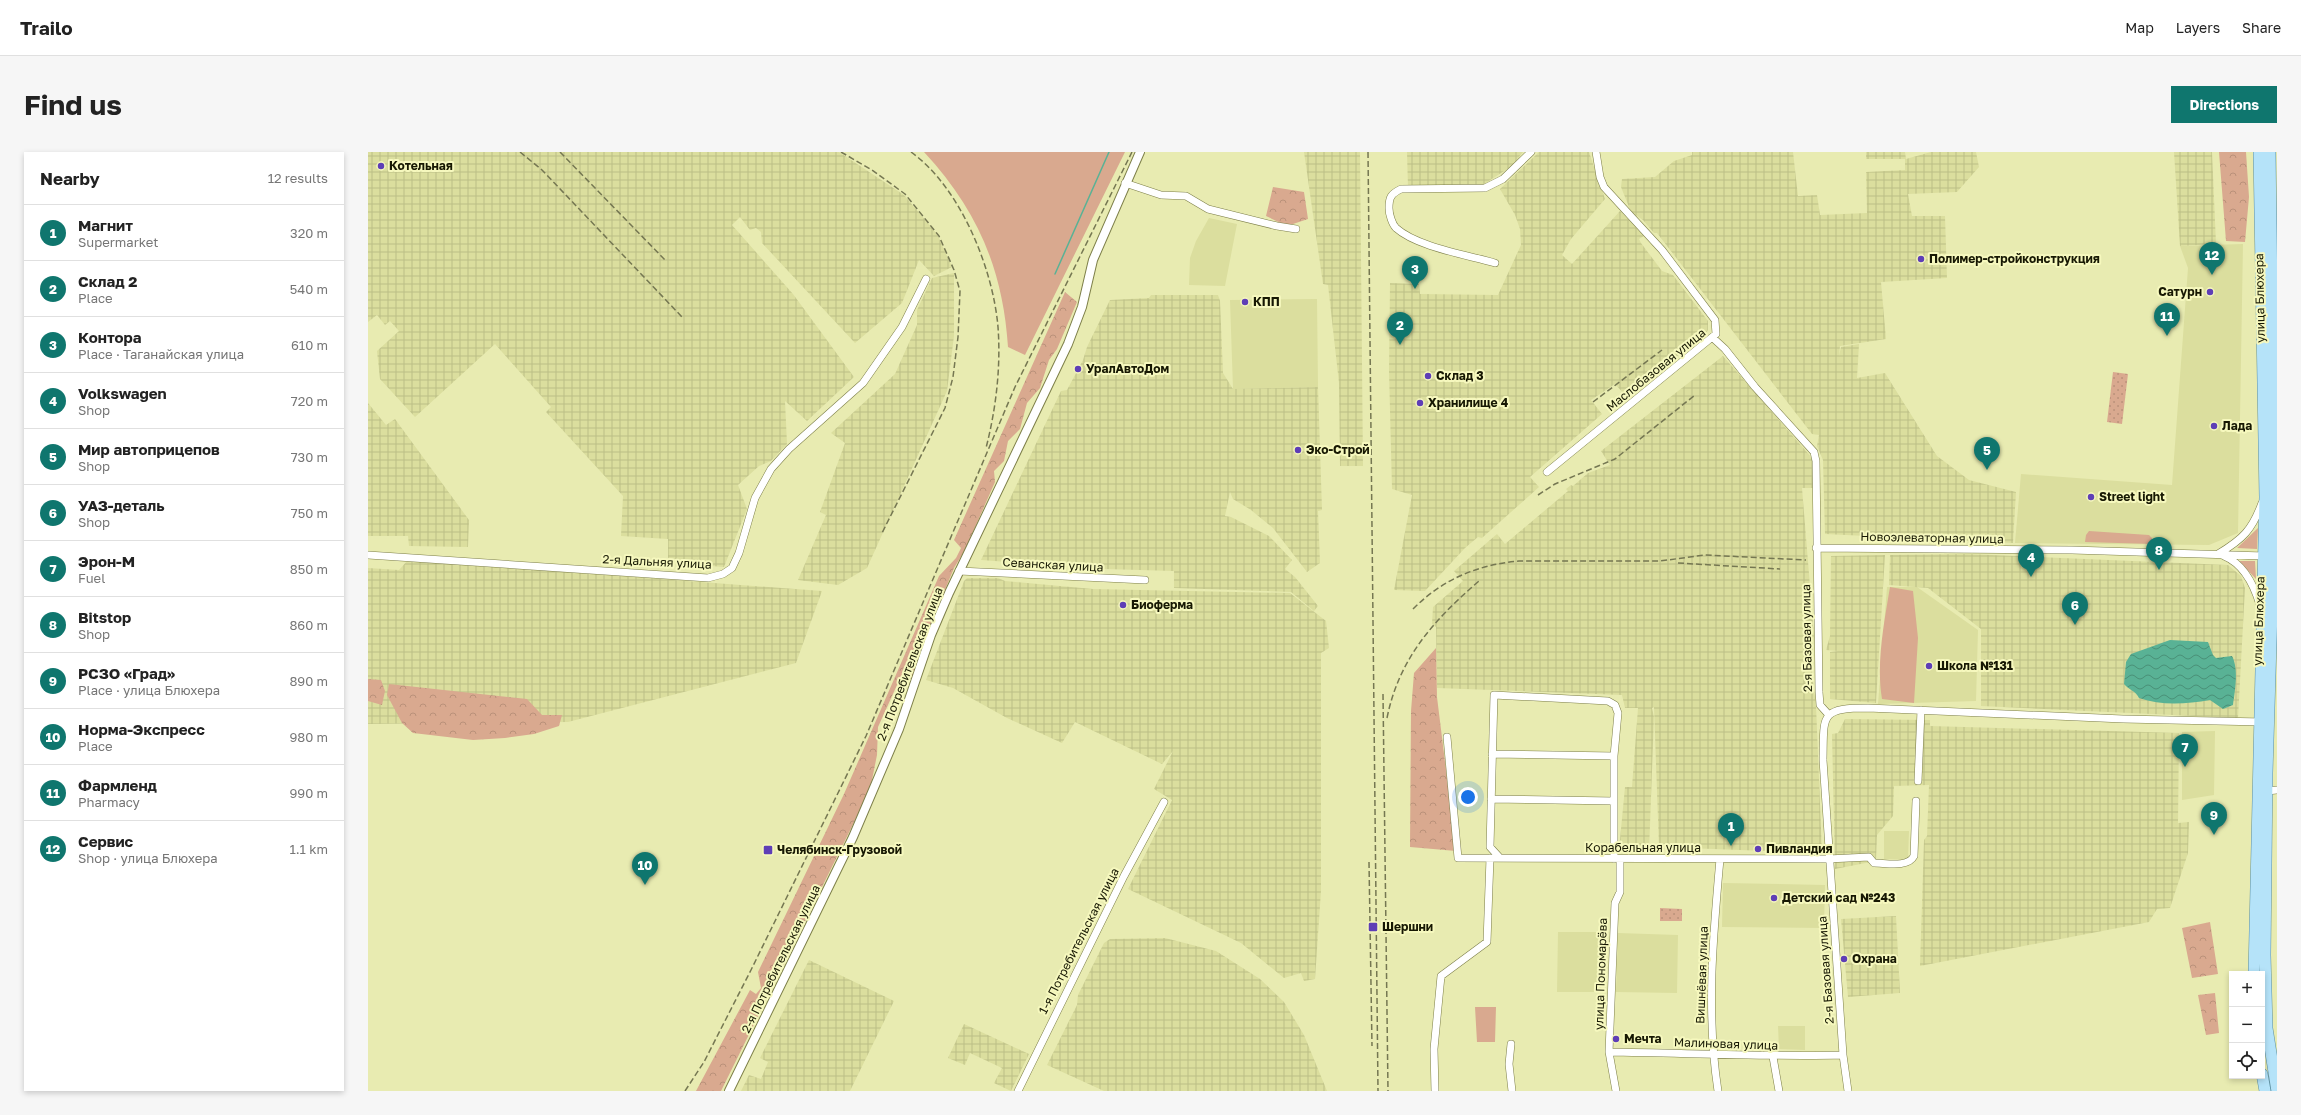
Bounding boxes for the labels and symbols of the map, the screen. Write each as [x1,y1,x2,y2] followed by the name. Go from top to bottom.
[389,158,453,173] place label: Котельная
[376,161,386,171] marker: Котельная
[2199,242,2225,275] pin: 12
[1929,251,2100,266] place label: Полимер-стройконструкция
[2251,253,2268,343] street label: улица Блюхера
[1916,254,1926,264] marker: Полимер-стройконструкция
[1402,256,1428,289] pin: 3
[2158,284,2202,299] place label: Сатурн
[2205,287,2215,297] marker: Сатурн
[1253,294,1280,309] place label: КПП
[1240,297,1250,307] marker: КПП
[2154,303,2180,336] pin: 11
[1387,312,1413,345] pin: 2
[1603,325,1709,414] street label: Маслобазовая улица
[1086,361,1169,376] place label: УралАвтоДом
[1073,364,1083,374] marker: УралАвтоДом
[1436,368,1484,383] place label: Склад 3
[1423,371,1433,381] marker: Склад 3
[1428,395,1509,410] place label: Хранилище 4
[1415,398,1425,408] marker: Хранилище 4
[2222,418,2252,433] place label: Лада
[2209,421,2219,431] marker: Лада
[1974,437,2000,470] pin: 5
[1306,442,1370,457] place label: Эко-Строй
[1293,445,1303,455] marker: Эко-Строй
[2099,489,2165,504] place label: Street light
[2086,492,2096,502] marker: Street light
[1860,529,2004,546] street label: Новоэлеваторная улица
[2146,537,2172,570] pin: 8
[2018,544,2044,577] pin: 4
[602,551,712,572] street label: 2-я Дальняя улица
[1002,554,1104,575] street label: Севанская улица
[2249,576,2268,666] street label: улица Блюхера
[1798,584,1815,692] street label: 2-я Базовая улица
[873,585,946,743] street label: 2-я Потребительская улица
[2062,592,2088,625] pin: 6
[1131,597,1193,612] place label: Биоферма
[1118,600,1128,610] marker: Биоферма
[1937,658,2013,673] place label: Школа №131
[1924,661,1934,671] marker: Школа №131
[2172,734,2198,767] pin: 7
[1458,787,1478,807] your location
[2201,802,2227,835] pin: 9
[1718,813,1744,846] pin: 1
[1585,840,1701,855] street label: Корабельная улица
[1766,841,1833,856] place label: Пивландия
[777,842,902,857] place label: Челябинск-Грузовой
[762,844,774,856] marker: Челябинск-Грузовой
[1753,844,1763,854] marker: Пивландия
[632,852,658,885] pin: 10
[1035,865,1122,1016] street label: 1-я Потребительская улица
[738,882,823,1035] street label: 2-я Потребительская улица
[1782,890,1895,905] place label: Детский сад №243
[1769,893,1779,903] marker: Детский сад №243
[1814,916,1837,1025] street label: 2-я Базовая улица
[1591,918,1610,1030] street label: улица Пономарёва
[1382,919,1433,934] place label: Шершни
[1367,921,1379,933] marker: Шершни
[1692,926,1711,1024] street label: Вишнёвая улица
[1852,951,1897,966] place label: Охрана
[1839,954,1849,964] marker: Охрана
[1624,1031,1662,1046] place label: Мечта
[1611,1034,1621,1044] marker: Мечта
[1674,1034,1779,1053] street label: Малиновая улица

